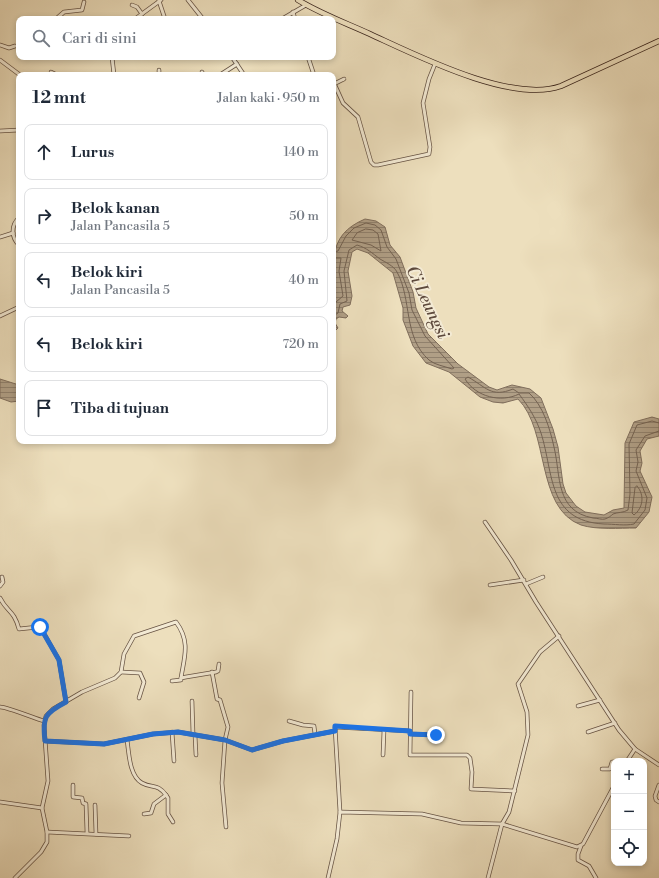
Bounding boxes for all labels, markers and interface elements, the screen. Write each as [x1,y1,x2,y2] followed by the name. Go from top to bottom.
[16,16,336,60] search box
[30,27,52,49] icon: search
[62,29,137,48] text: Cari di sini
[32,87,86,109] text: 12 mnt
[217,90,320,106] text: Jalan kaki · 950 m
[33,141,55,163] icon: ahead
[71,143,114,162] text: Lurus
[283,144,319,160] text: 140 m
[71,199,160,218] text: Belok kanan
[33,205,55,227] icon: right
[289,208,319,224] text: 50 m
[71,218,170,234] text: Jalan Pancasila 5
[401,262,454,343] water label: Ci Leungsi
[71,263,142,282] text: Belok kiri
[33,269,55,291] icon: left
[289,272,319,288] text: 40 m
[71,282,170,298] text: Jalan Pancasila 5
[33,333,55,355] icon: left
[71,335,142,354] text: Belok kiri
[283,336,319,352] text: 720 m
[33,397,55,419] icon: arrive
[71,399,169,418] text: Tiba di tujuan
[31,618,49,636] route start
[427,726,445,744] route end
[611,758,647,866] map controls
[611,758,647,794] button: +
[611,794,647,830] button: −
[611,830,647,866] button: locate

